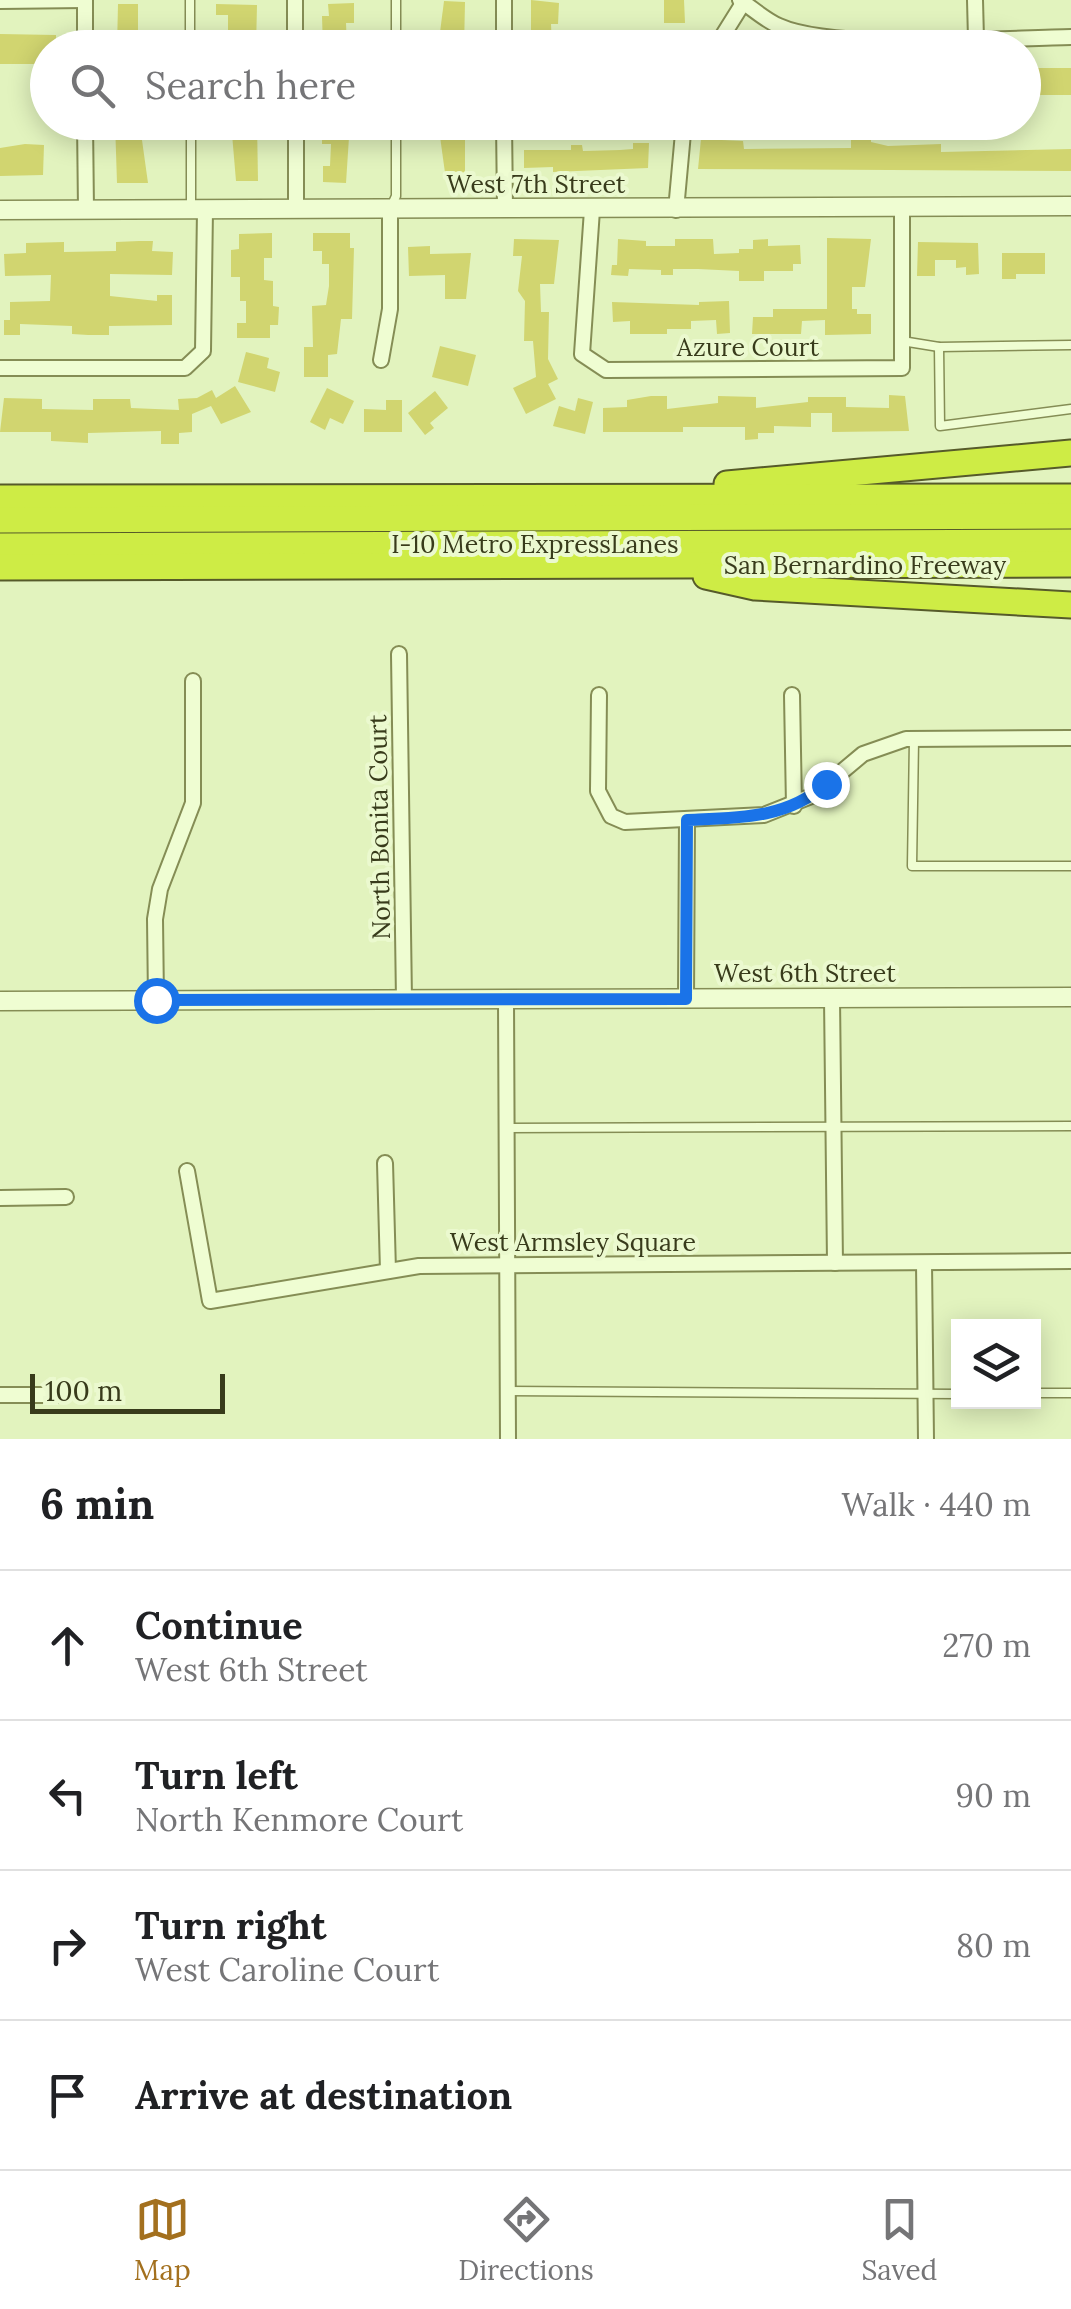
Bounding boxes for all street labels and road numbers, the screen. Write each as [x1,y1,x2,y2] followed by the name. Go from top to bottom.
[447,168,626,200] street label: West 7th Street
[676,331,820,363] street label: Azure Court
[391,528,679,560] street label: I-10 Metro ExpressLanes
[724,549,1007,581] street label: San Bernardino Freeway
[361,714,397,940] street label: North Bonita Court
[714,957,896,989] street label: West 6th Street
[450,1226,696,1258] street label: West Armsley Square

